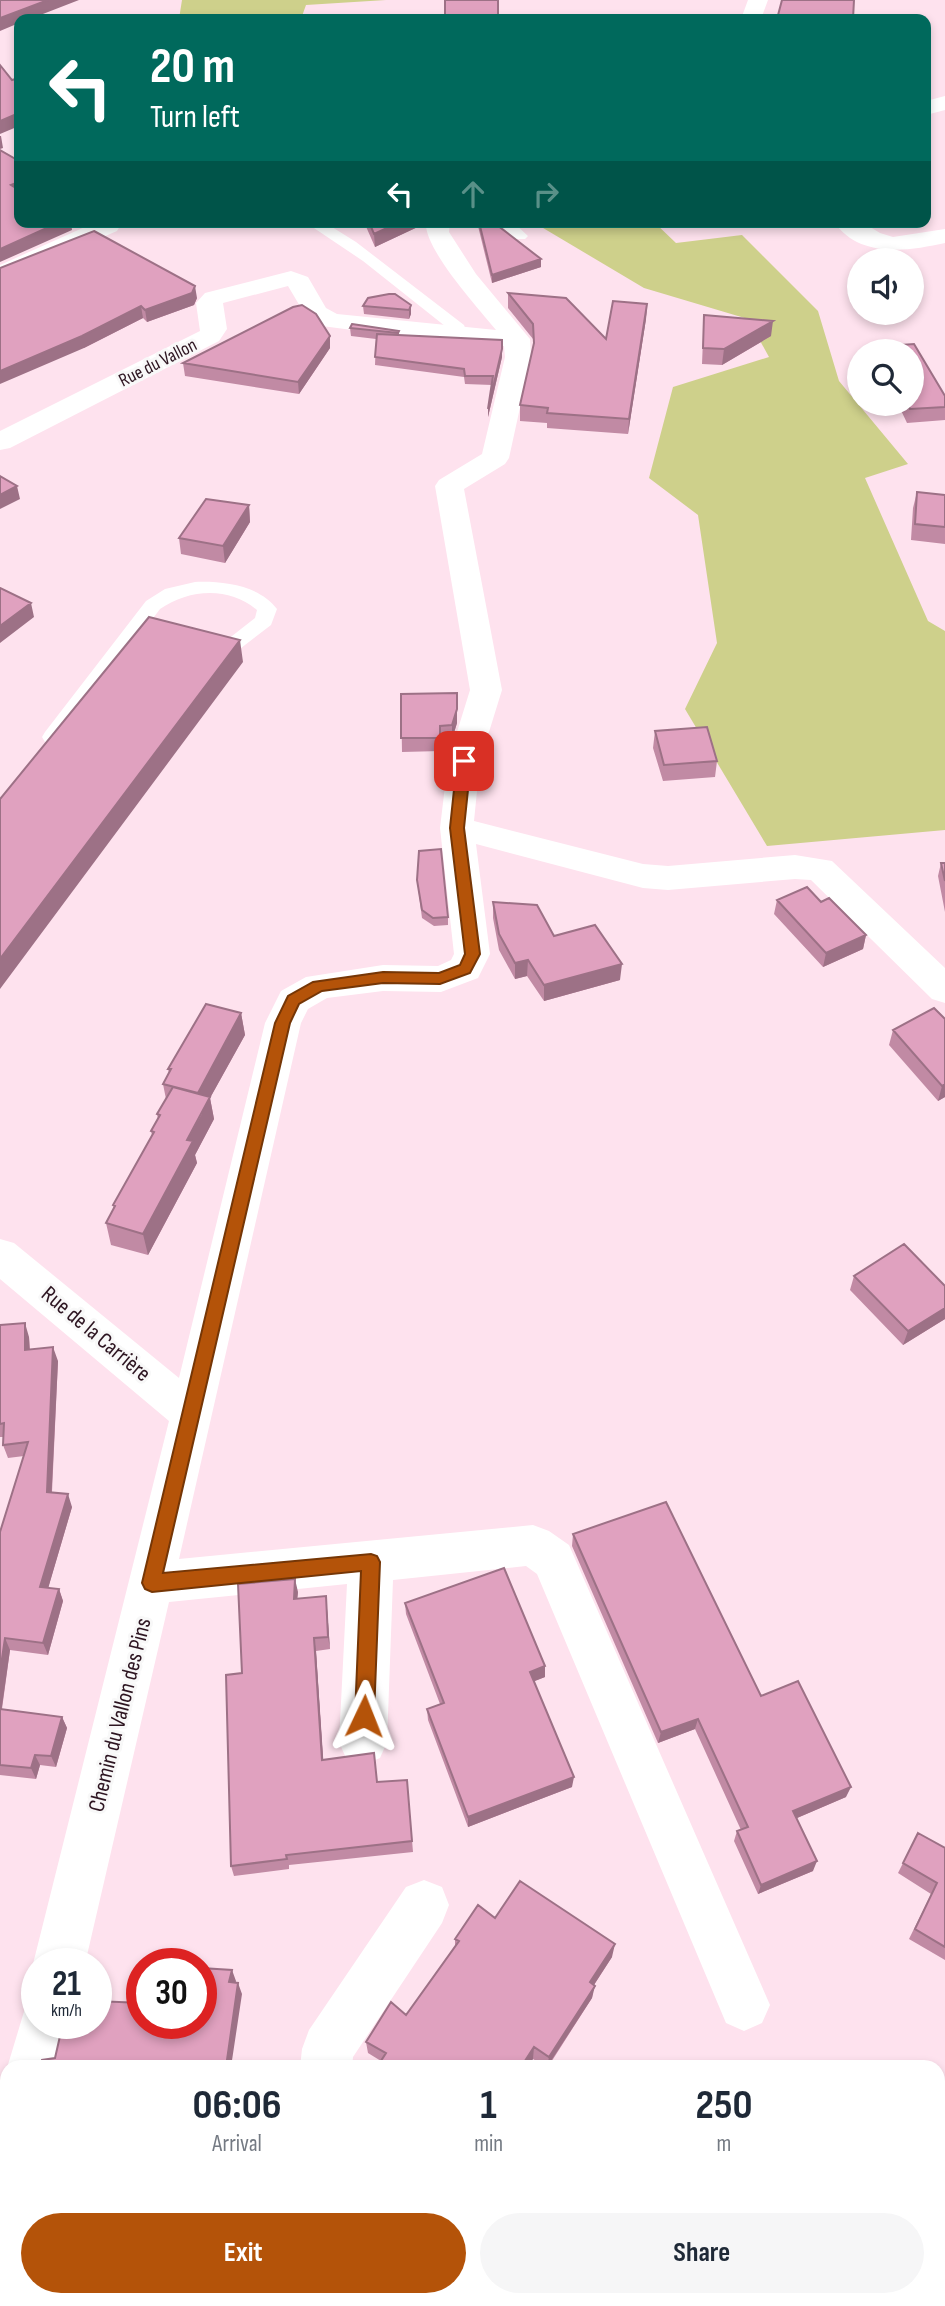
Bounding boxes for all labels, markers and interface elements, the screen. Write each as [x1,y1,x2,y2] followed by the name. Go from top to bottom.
[150,38,235,97] text: 20 m
[35,42,126,133] icon: left
[150,98,240,137] text: Turn left
[381,175,419,213] icon: left
[454,175,492,213] icon: ahead
[527,175,565,213] icon: right
[847,248,924,416] map controls
[847,248,924,325] button: sound
[115,334,201,392] street label: Rue du Vallon
[847,339,924,416] button: search
[434,731,494,791] pin
[445,742,483,780] icon: arrive
[36,1280,156,1388] street label: Rue de la Carrière
[82,1615,158,1815] street label: Chemin du Vallon des Pins
[327,1679,401,1753] position arrow
[126,1948,217,2039] speed limit sign: 30
[52,1963,81,2006] text: 21
[51,2000,82,2021] text: km/h
[193,2080,282,2131] text: 06:06
[480,2080,497,2131] text: 1
[696,2080,752,2131] text: 250
[212,2130,262,2158] text: Arrival
[474,2130,503,2158] text: min
[717,2130,731,2158] text: m
[21,2213,466,2293] button: Exit
[480,2213,924,2293] button: Share

